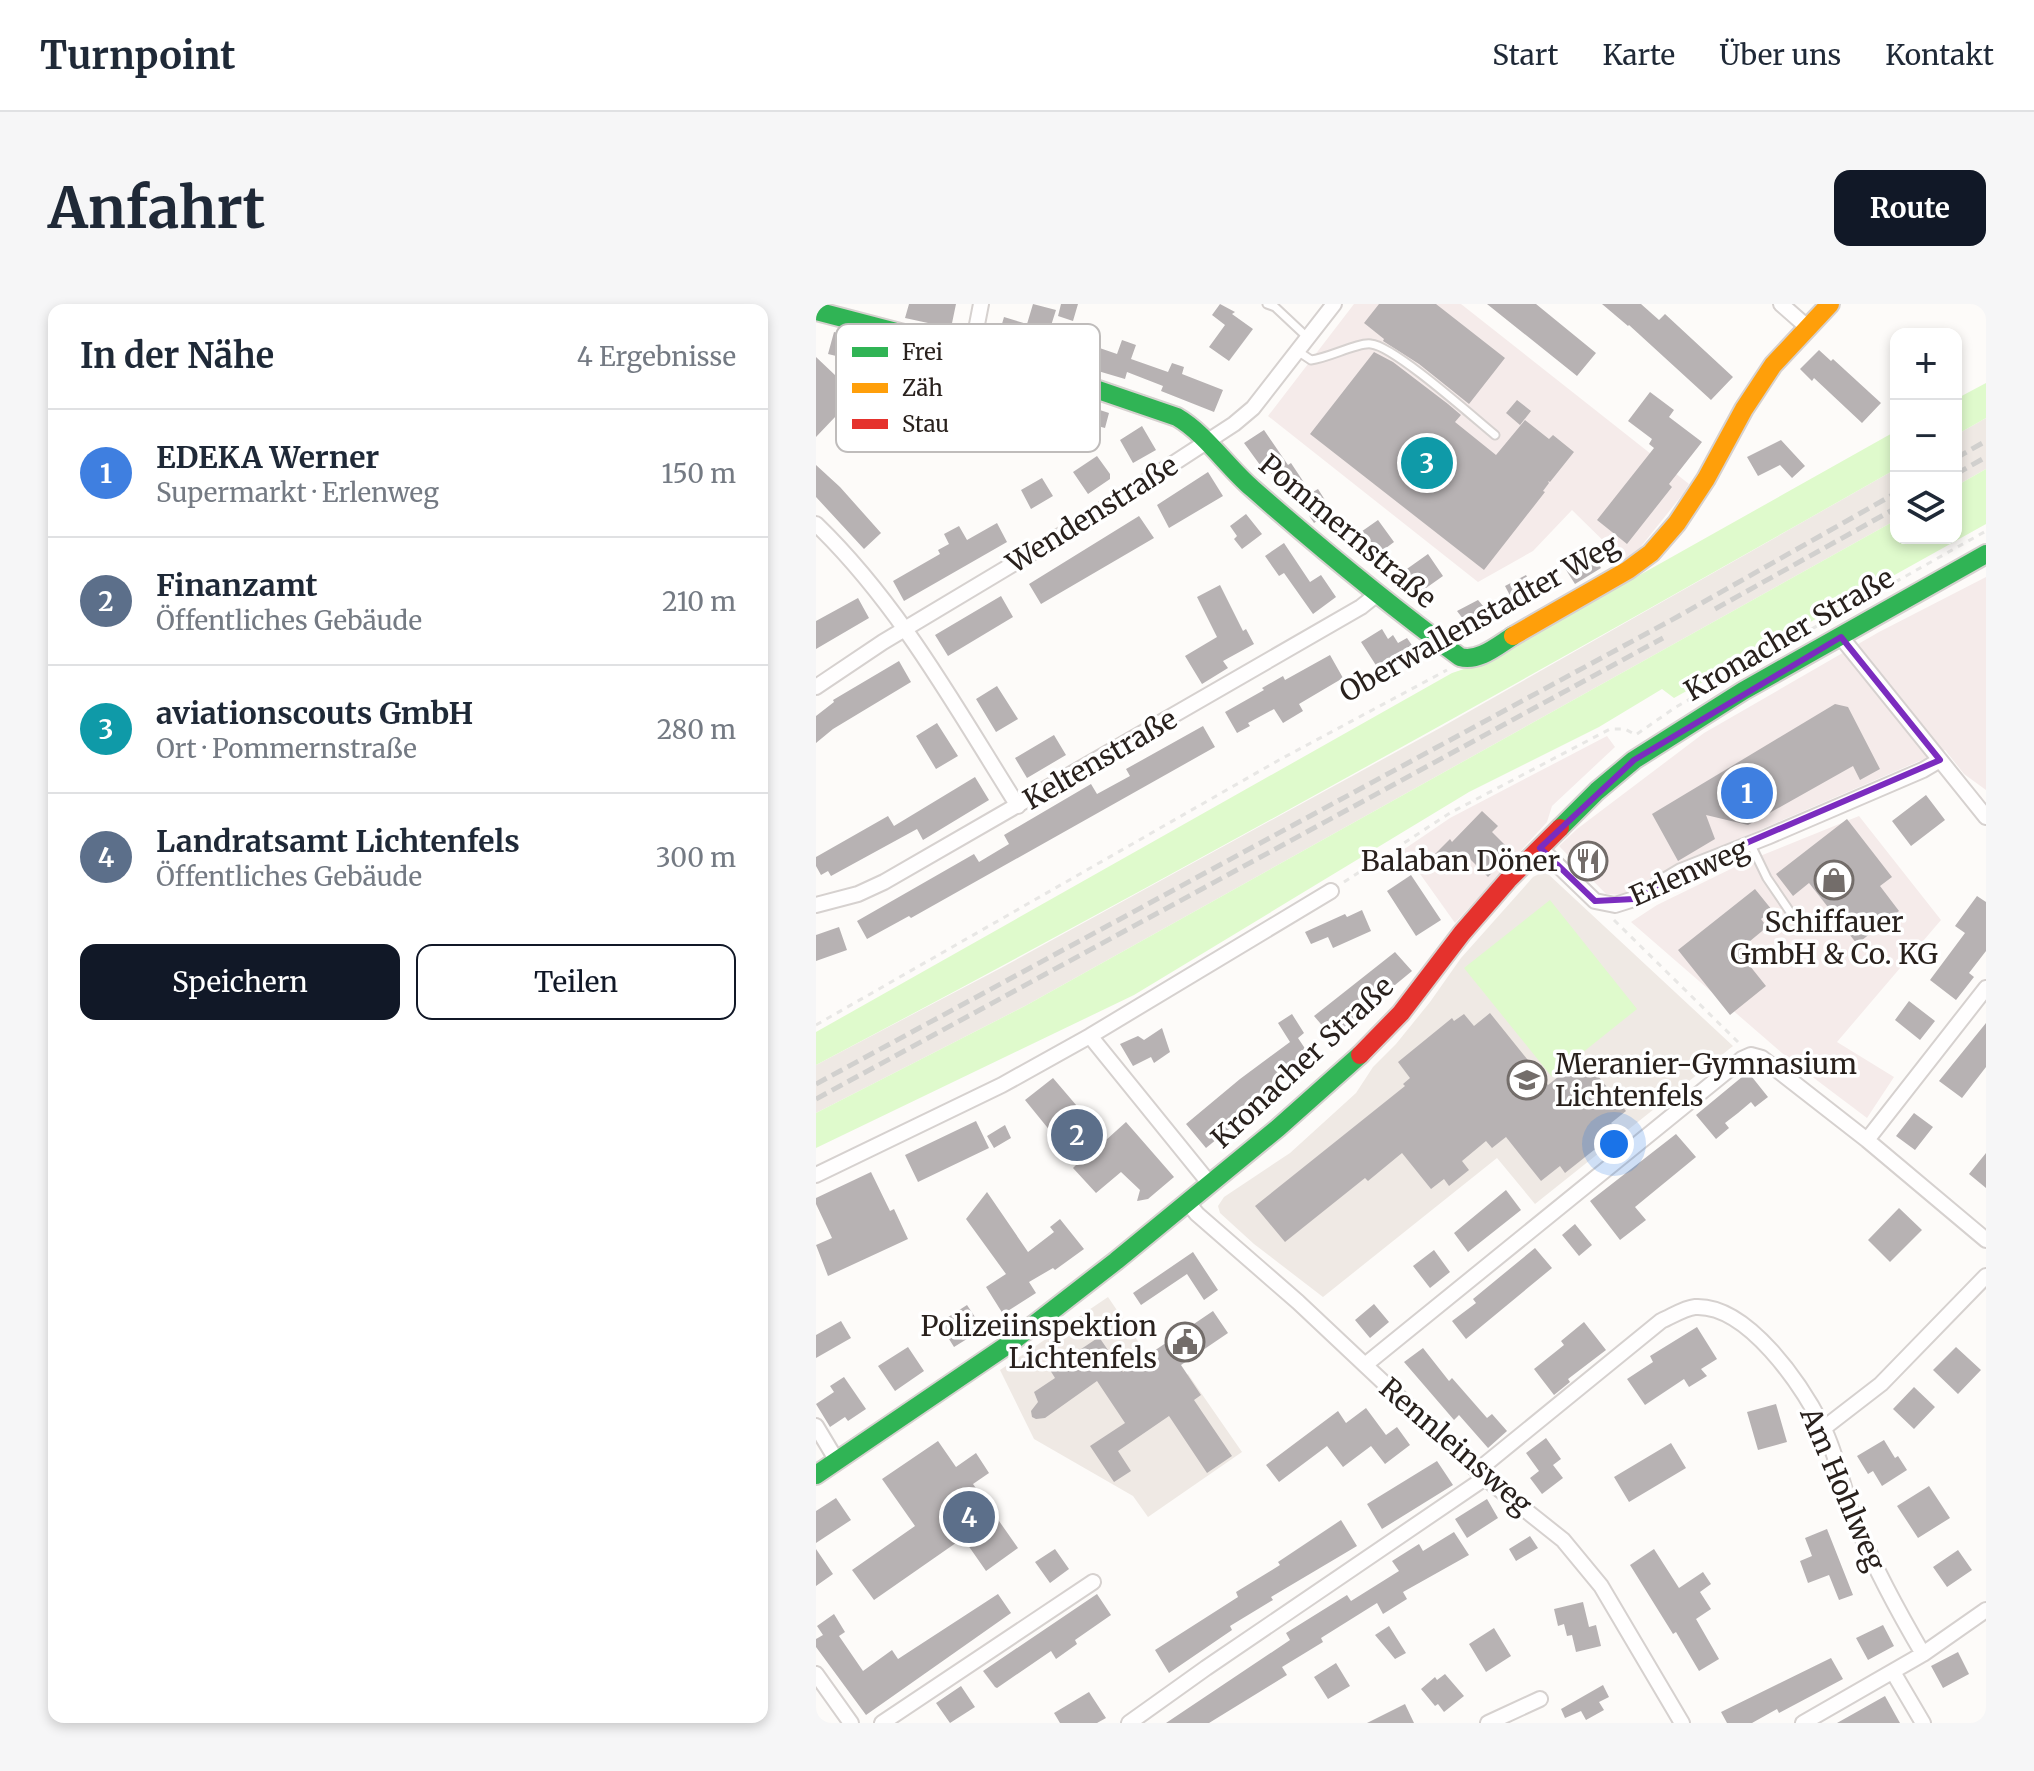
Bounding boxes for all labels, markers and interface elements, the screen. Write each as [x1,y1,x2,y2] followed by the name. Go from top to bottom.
[40,32,235,79] text: Turnpoint
[1492,37,1558,73] text: Start
[1602,37,1675,73] text: Karte
[1719,37,1841,73] text: Über uns
[1885,37,1994,73] text: Kontakt
[1834,170,1986,246] button: Route
[48,173,265,243] text: Anfahrt
[836,324,1100,452] legend
[1890,328,1962,544] map controls
[1890,328,1962,400] button: +
[80,335,274,377] text: In der Nähe
[902,338,943,366] text: Frei
[577,340,736,373] text: 4 Ergebnisse
[902,374,943,402] text: Zäh
[1890,400,1962,472] button: −
[902,410,949,438] text: Stau
[1401,433,1453,493] pin: 3
[156,438,379,476] text: EDEKA Werner
[1252,446,1444,616] street label: Pommernstraße
[999,447,1184,582] street label: Wendenstraße
[100,457,112,490] text: 1
[662,457,736,490] text: 150 m
[1890,472,1962,544] button: layers
[156,476,439,509] text: Supermarkt · Erlenweg
[1333,526,1625,710] street label: Oberwallenstadter Weg
[1678,559,1900,709] street label: Kronacher Straße
[156,566,318,604] text: Finanzamt
[98,585,114,618] text: 2
[662,585,736,618] text: 210 m
[156,604,422,637] text: Öffentliches Gebäude
[156,694,473,732] text: aviationscouts GmbH
[1017,701,1183,817] street label: Keltenstraße
[99,713,113,746] text: 3
[657,713,736,746] text: 280 m
[156,732,417,765] text: Ort · Pommernstraße
[1721,763,1773,823] pin: 1
[156,822,520,860] text: Landratsamt Lichtenfels
[1624,830,1754,914] street label: Erlenweg
[1567,840,1609,882] restaurant icon: Balaban Döner
[98,841,114,874] text: 4
[656,841,736,874] text: 300 m
[1361,843,1560,879] place label: Balaban Döner
[1813,859,1855,901] shop icon: Schiffauer GmbH & Co. KG
[156,860,422,893] text: Öffentliches Gebäude
[1730,904,1938,972] place label: Schiffauer GmbH & Co. KG
[80,944,400,1020] button: Speichern
[416,944,736,1020] button: Teilen
[1203,968,1401,1156] street label: Kronacher Straße
[1555,1046,1857,1114] place label: Meranier-Gymnasium Lichtenfels
[1506,1059,1548,1101] school or university icon: Meranier-Gymnasium Lichtenfels
[1051,1105,1103,1165] pin: 2
[1594,1124,1634,1164] your location
[920,1308,1157,1376] place label: Polizeiinspektion Lichtenfels
[1164,1321,1206,1363] public building icon: Polizeiinspektion Lichtenfels
[1372,1370,1540,1522] street label: Rennleinsweg
[1792,1401,1894,1576] street label: Am Hohlweg
[943,1487,995,1547] pin: 4

